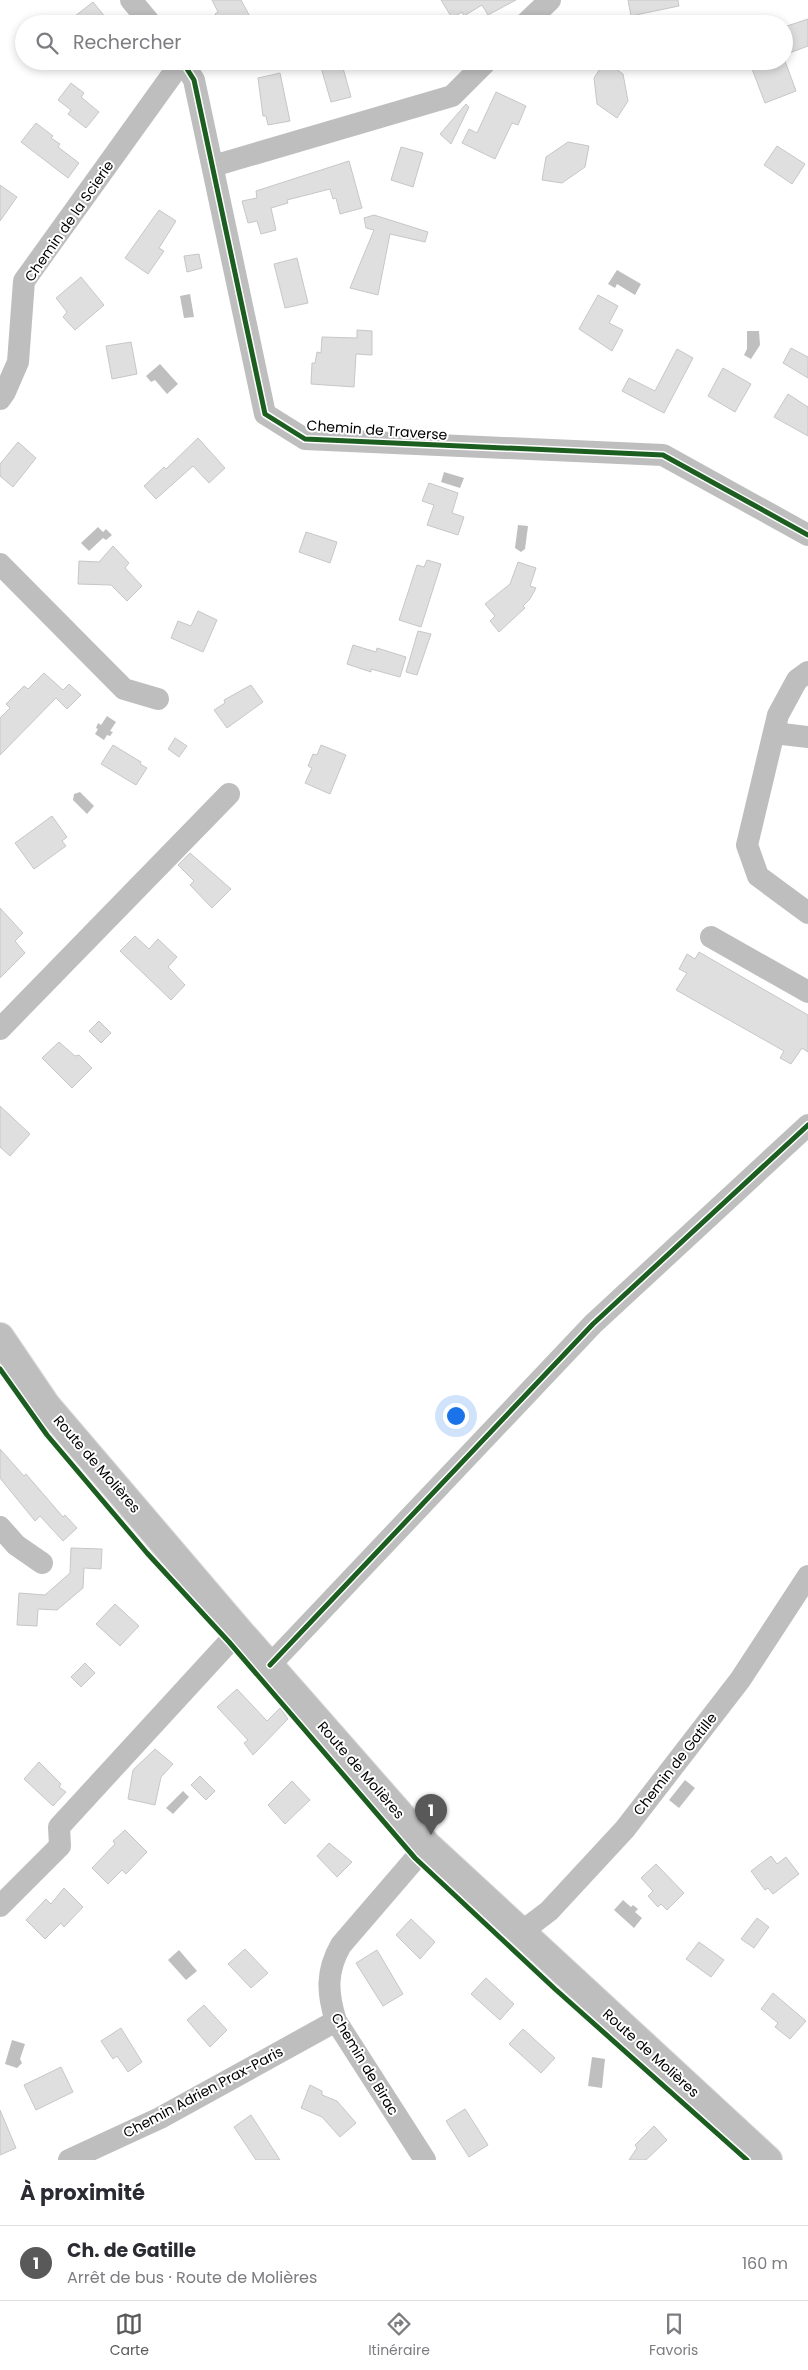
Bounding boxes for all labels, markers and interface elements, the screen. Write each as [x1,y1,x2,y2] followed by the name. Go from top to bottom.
[15,15,793,70] search box
[33,29,61,57] icon: search
[73,29,181,56] text: Rechercher
[20,156,119,286] street label: Chemin de la Scierie
[306,415,448,445] street label: Chemin de Traverse
[443,1403,469,1429] your location
[49,1411,145,1517] street label: Route de Molières
[629,1708,722,1820] street label: Chemin de Gatille
[313,1717,409,1823] street label: Route de Molières
[415,1794,447,1835] pin: 1
[598,2004,704,2102] street label: Route de Molières
[327,2009,403,2119] street label: Chemin de Birac
[119,2041,287,2143] street label: Chemin Adrien Prax-Paris
[20,2178,145,2207] text: À proximité
[67,2237,196,2264] text: Ch. de Gatille
[33,2252,39,2275] text: 1
[742,2252,788,2275] text: 160 m
[67,2266,317,2289] text: Arrêt de bus · Route de Molières
[110,2310,149,2361] tab: Carte
[368,2310,430,2361] tab: Itinéraire
[649,2310,698,2361] tab: Favoris

